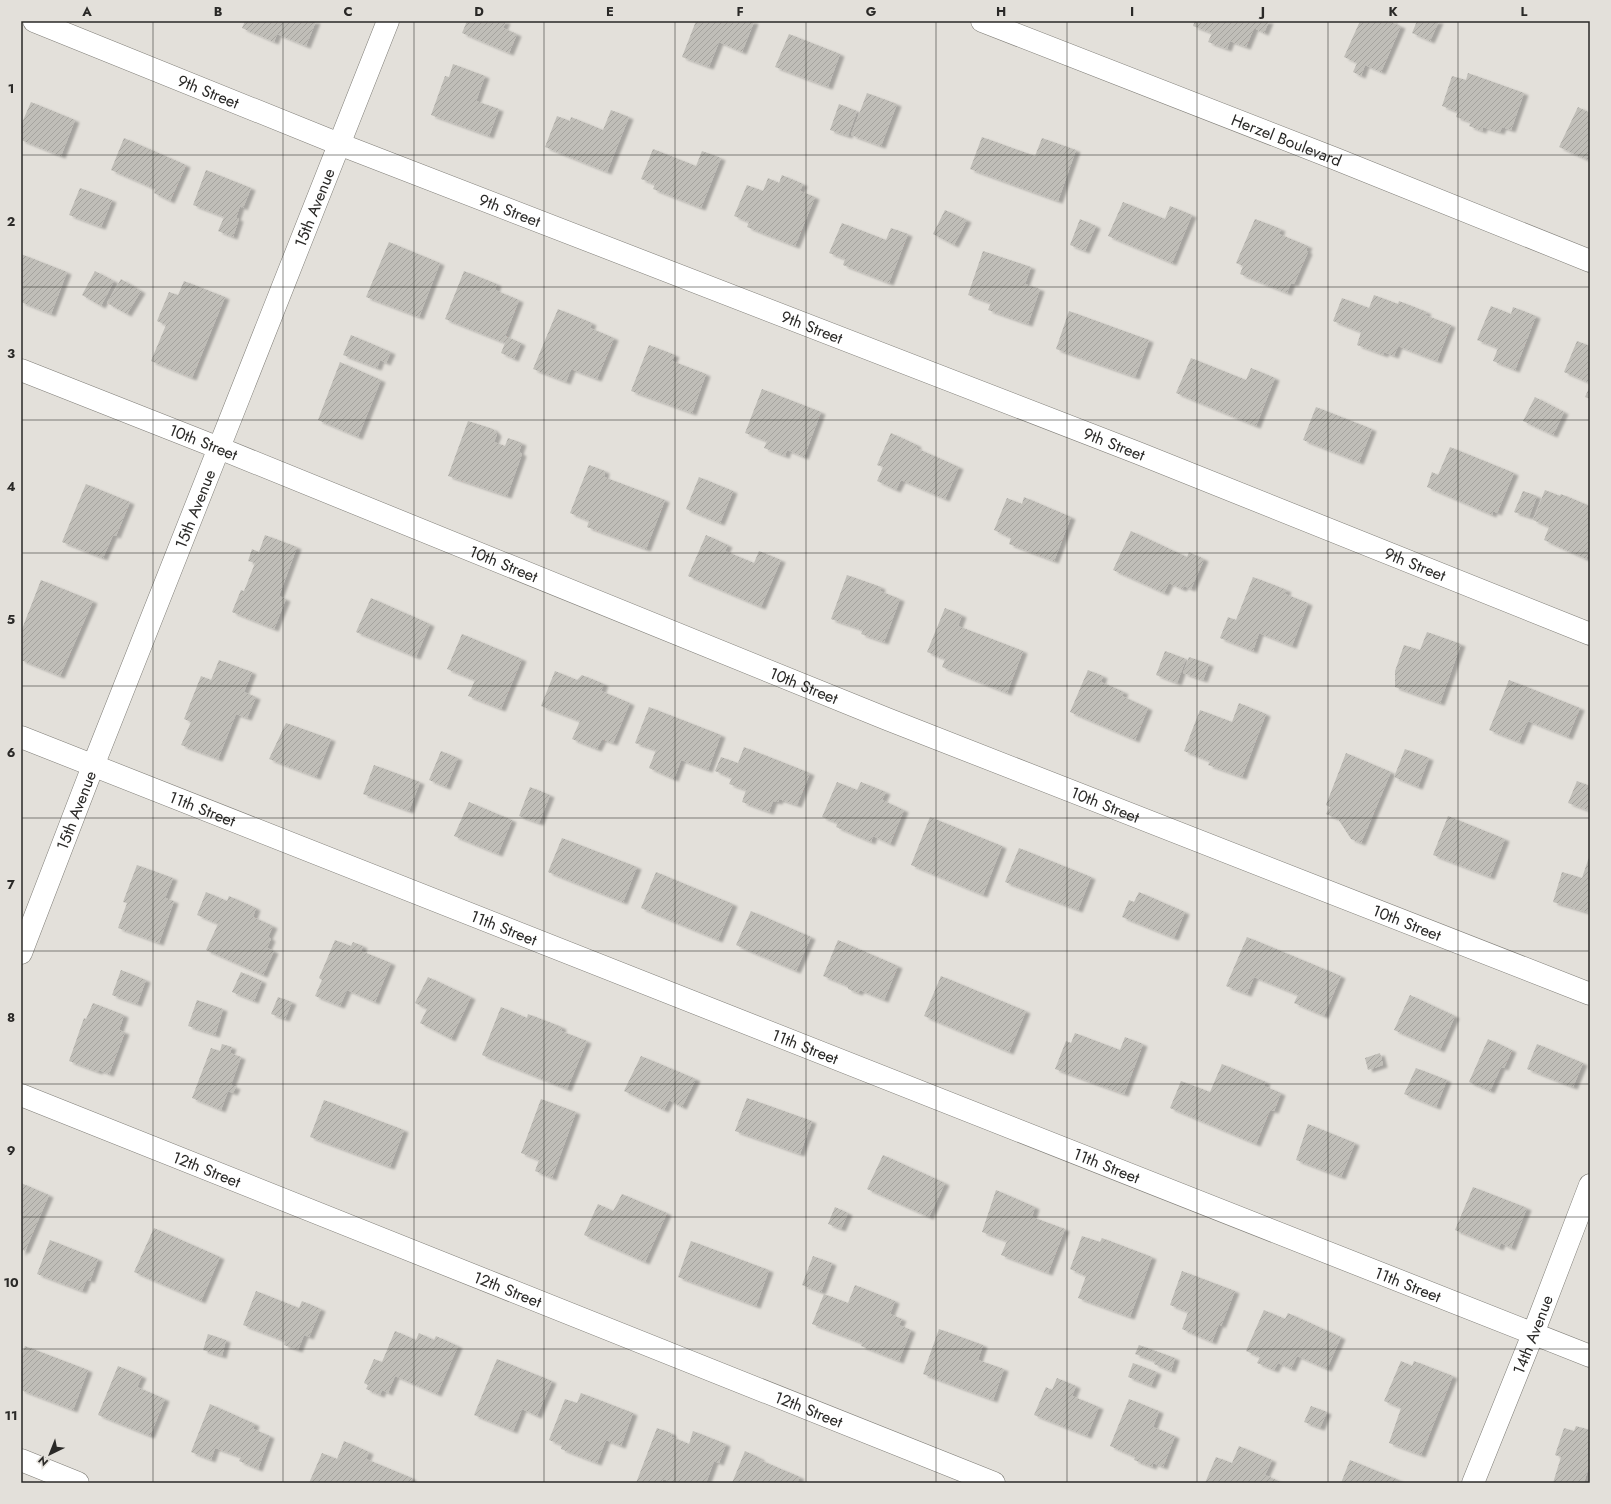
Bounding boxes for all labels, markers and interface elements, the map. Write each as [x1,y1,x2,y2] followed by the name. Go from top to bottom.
[81,2,92,21] text: A
[214,2,223,21] text: B
[343,2,353,21] text: C
[474,2,484,21] text: D
[606,2,614,21] text: E
[736,2,744,21] text: F
[866,2,877,21] text: G
[996,2,1006,21] text: H
[1130,2,1134,21] text: I
[1258,2,1265,21] text: J
[1388,2,1398,21] text: K
[1521,2,1528,21] text: L
[174,69,243,115] street label: 9th Street
[8,79,14,98] text: 1
[1228,108,1345,172] street label: Herzel Boulevard
[289,165,341,251] street label: 15th Avenue
[475,188,544,233] street label: 9th Street
[7,212,15,231] text: 2
[778,305,846,350] street label: 9th Street
[7,344,15,363] text: 3
[165,418,241,466] street label: 10th Street
[1080,422,1148,467] street label: 9th Street
[169,466,221,552] street label: 15th Avenue
[6,477,16,496] text: 4
[466,540,541,588] street label: 10th Street
[1381,542,1449,587] street label: 9th Street
[7,610,15,629] text: 5
[766,662,842,710] street label: 10th Street
[7,743,16,762] text: 6
[51,767,102,853] street label: 15th Avenue
[1067,781,1143,829] street label: 10th Street
[166,786,239,833] street label: 11th Street
[7,875,15,894] text: 7
[1369,899,1445,947] street label: 10th Street
[467,904,540,951] street label: 11th Street
[7,1008,15,1027] text: 8
[768,1023,842,1070] street label: 11th Street
[7,1141,16,1160] text: 9
[1070,1142,1143,1189] street label: 11th Street
[169,1146,244,1194] street label: 12th Street
[1371,1261,1445,1308] street label: 11th Street
[470,1266,545,1314] street label: 12th Street
[3,1273,19,1292] text: 10
[1507,1292,1559,1378] street label: 14th Avenue
[771,1386,846,1434] street label: 12th Street
[4,1406,18,1425] text: 11
[30,1434,70,1474] north arrow
[35,1452,52,1470] text: N

